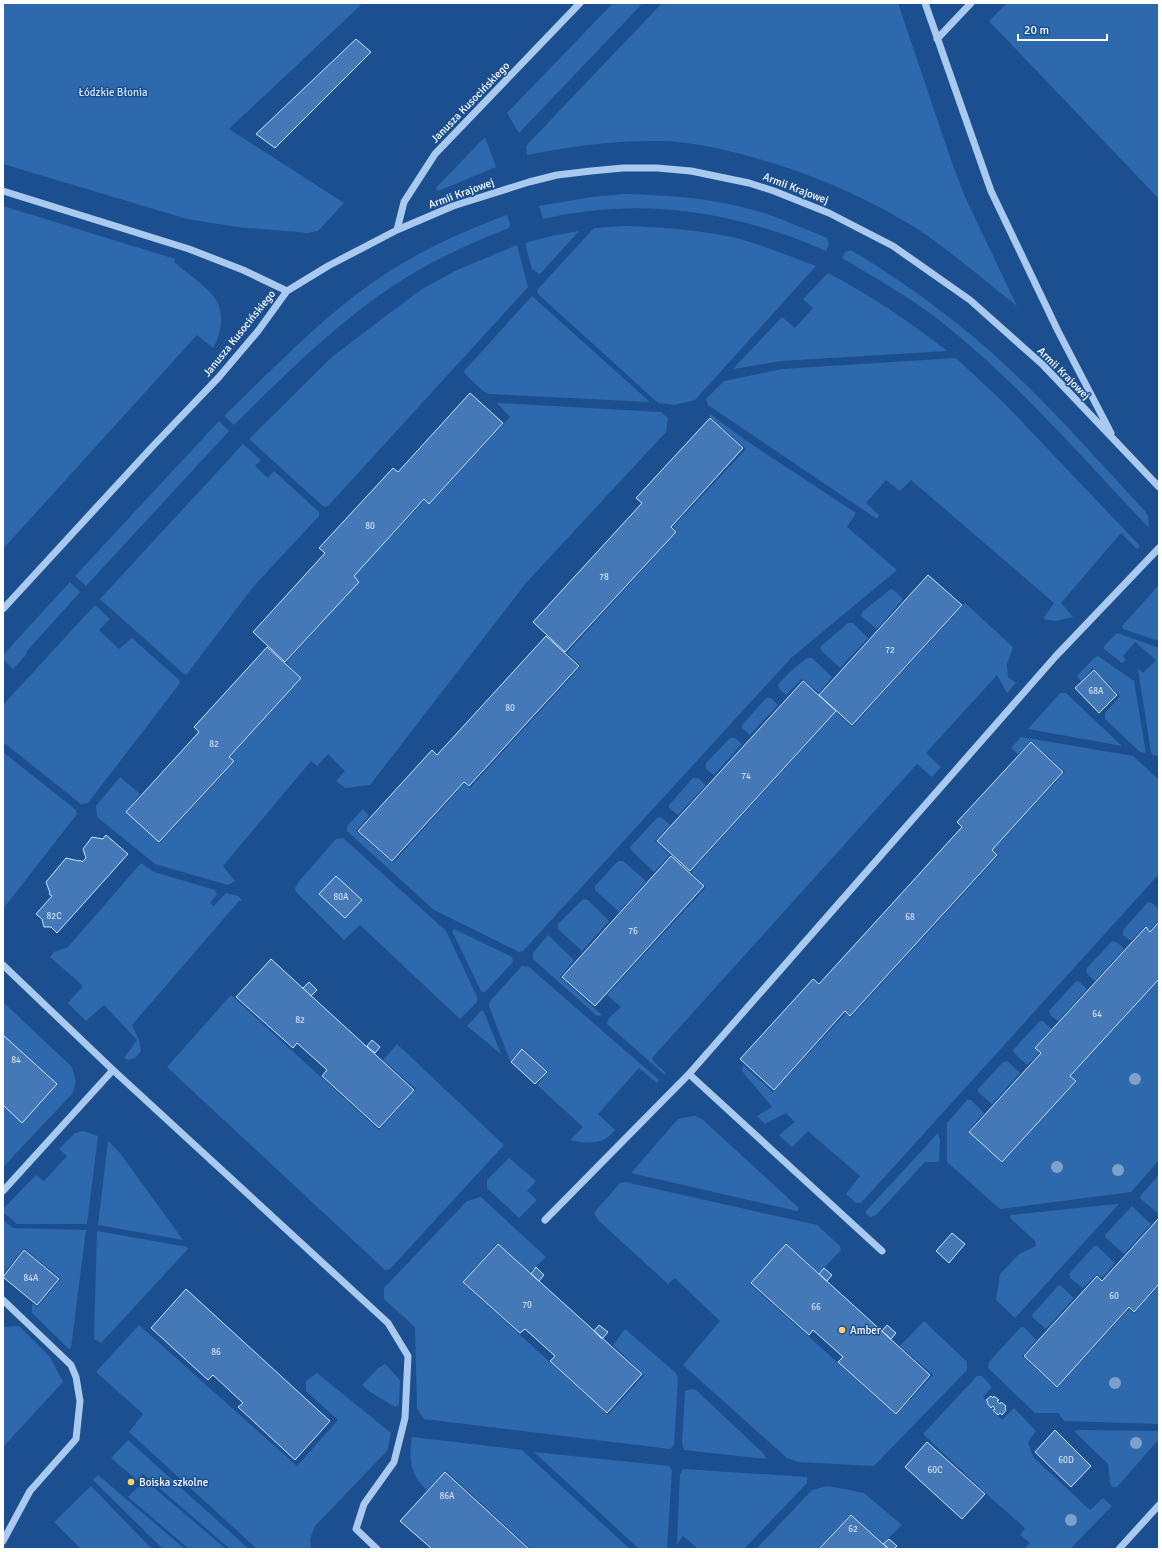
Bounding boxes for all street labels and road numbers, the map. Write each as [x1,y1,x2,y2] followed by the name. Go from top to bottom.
[428,59,513,145] street label: Janusza Kusocińskiego
[761,170,830,207] street label: Armii Krajowej
[426,176,496,211] street label: Armii Krajowej
[201,287,278,379] street label: Janusza Kusocińskiego
[1035,344,1093,402] street label: Armii Krajowej

